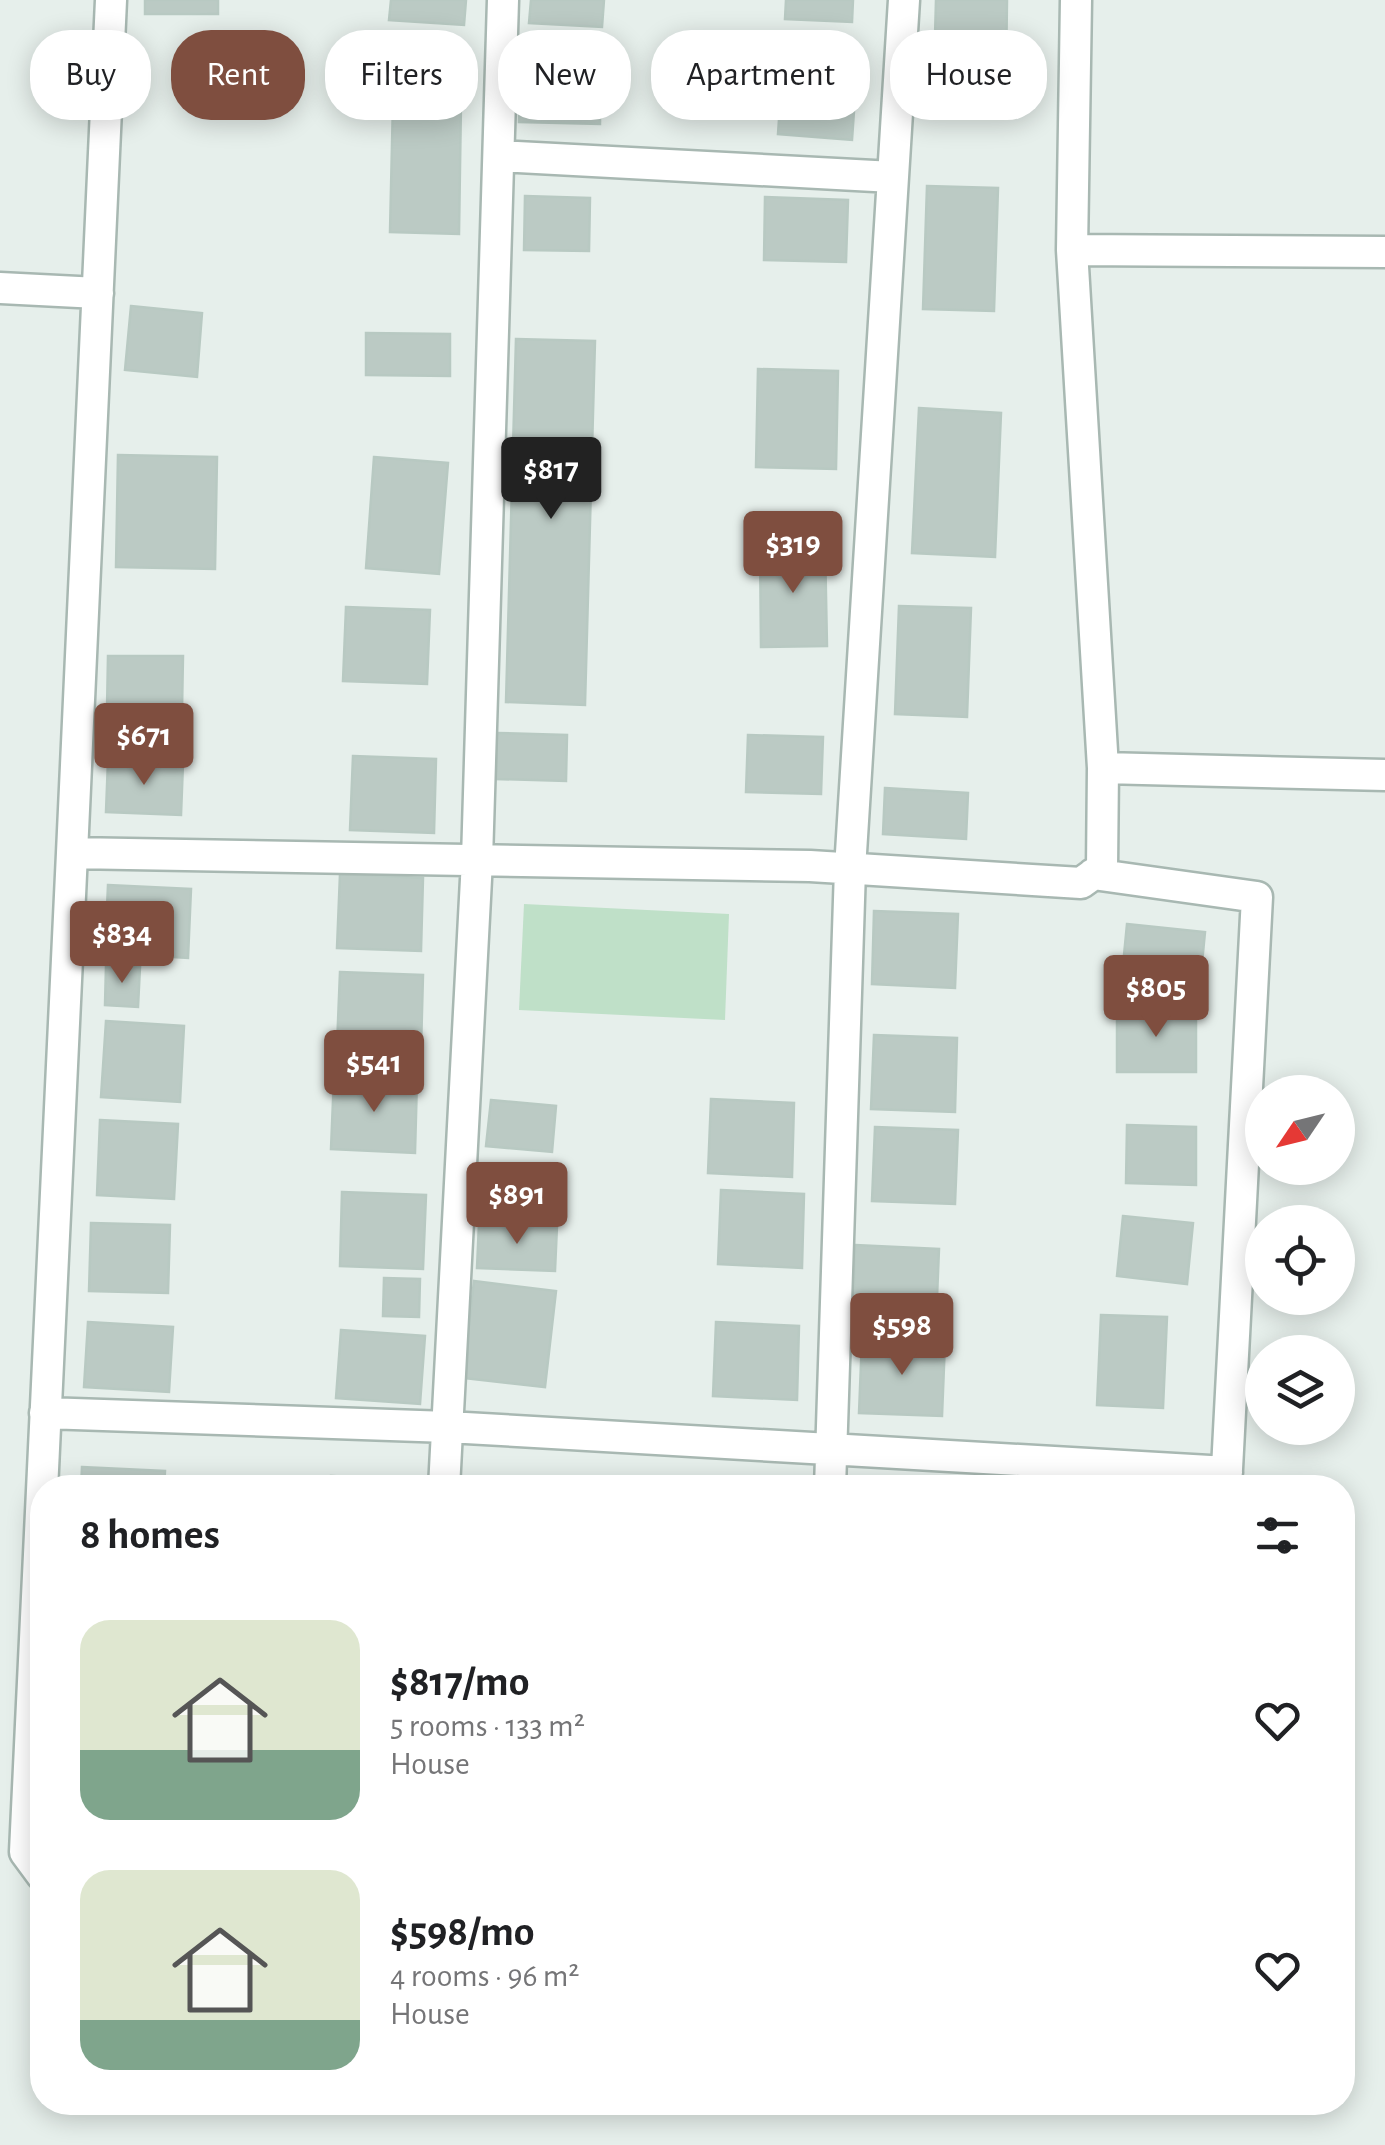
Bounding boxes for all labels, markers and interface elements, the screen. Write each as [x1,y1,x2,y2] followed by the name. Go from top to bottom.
[30,30,151,120] chip: Buy
[171,30,305,120] chip: Rent
[325,30,478,120] chip: Filters
[498,30,631,120] chip: New
[651,30,870,120] chip: Apartment
[890,30,1047,120] chip: House
[492,437,610,522] pin: $817
[523,453,579,485] text: $817
[734,511,852,596] pin: $319
[765,527,821,559] text: $319
[85,703,203,788] pin: $671
[116,719,172,751] text: $671
[63,901,181,986] pin: $834
[92,917,152,949] text: $834
[1097,955,1215,1040] pin: $805
[1126,971,1186,1003] text: $805
[315,1030,433,1115] pin: $541
[346,1046,402,1078] text: $541
[1245,1075,1355,1185] north arrow
[1245,1075,1355,1445] map controls
[458,1162,576,1247] pin: $891
[488,1178,546,1210] text: $891
[1245,1205,1355,1315] button: locate
[843,1293,961,1378] pin: $598
[872,1309,932,1341] text: $598
[1245,1335,1355,1445] button: layers
[1250,1508,1305,1563] icon: filters
[80,1514,220,1556] text: 8 homes
[160,1660,280,1780] icon: home
[390,1661,529,1703] text: $817/mo
[1250,1693,1305,1748] icon: heart
[390,1710,585,1742] text: 5 rooms · 133 m²
[390,1748,470,1780] text: House
[160,1910,280,2030] icon: home
[390,1911,535,1953] text: $598/mo
[1250,1943,1305,1998] icon: heart
[390,1960,580,1992] text: 4 rooms · 96 m²
[390,1998,470,2030] text: House

